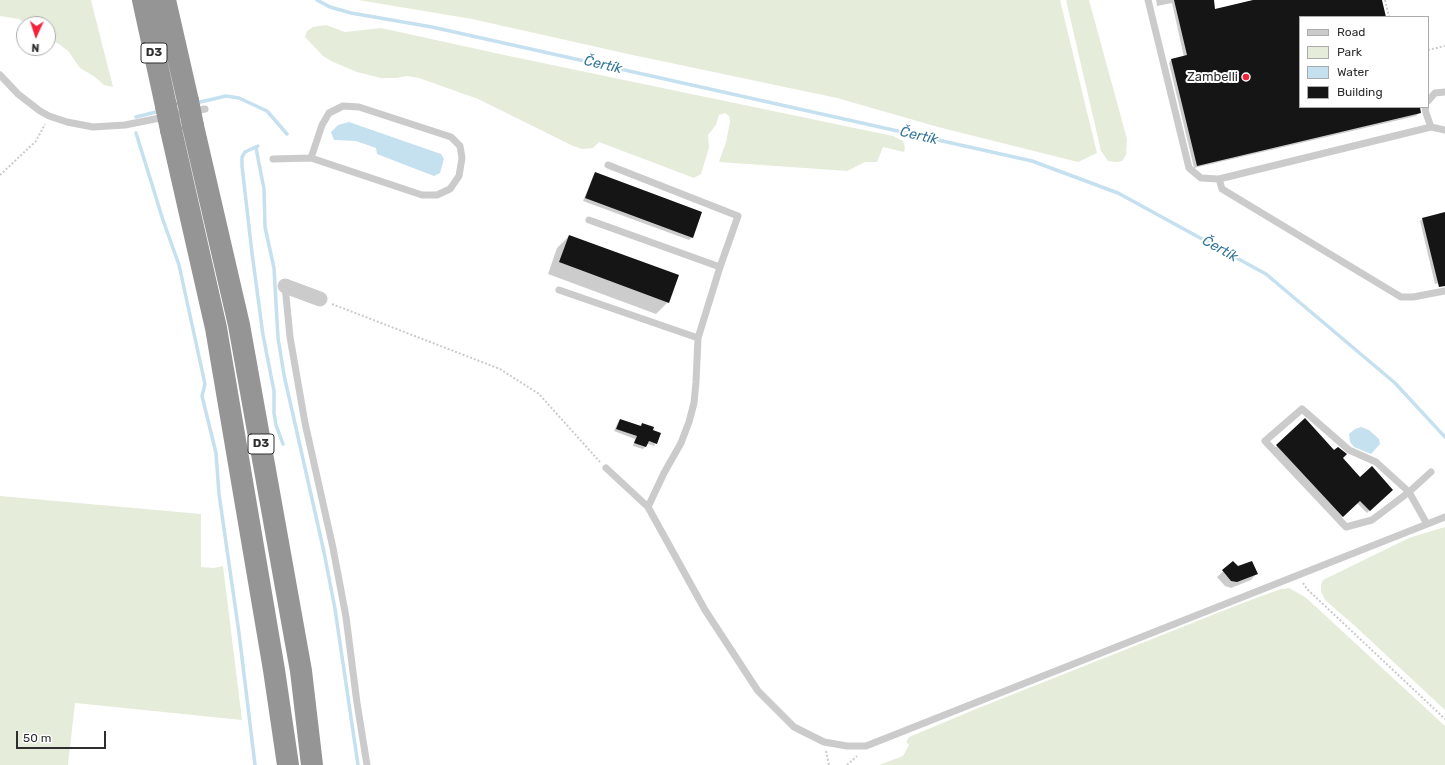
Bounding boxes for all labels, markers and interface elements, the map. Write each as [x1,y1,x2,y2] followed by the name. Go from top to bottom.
[16,16,56,56] north arrow
[1299,16,1429,108] legend
[1337,25,1365,39] text: Road
[31,41,40,54] text: N
[141,43,167,63] road number: D3
[1337,45,1362,59] text: Park
[582,52,624,78] water label: Čertík
[1337,65,1369,79] text: Water
[1187,69,1238,85] place label: Zambelli
[1241,72,1251,82] marker: Zambelli
[1337,85,1383,99] text: Building
[898,123,940,149] water label: Čertík
[1199,232,1241,266] water label: Čertík
[248,434,274,454] road number: D3
[18,723,108,749] scale bar
[23,731,51,745] text: 50 m

